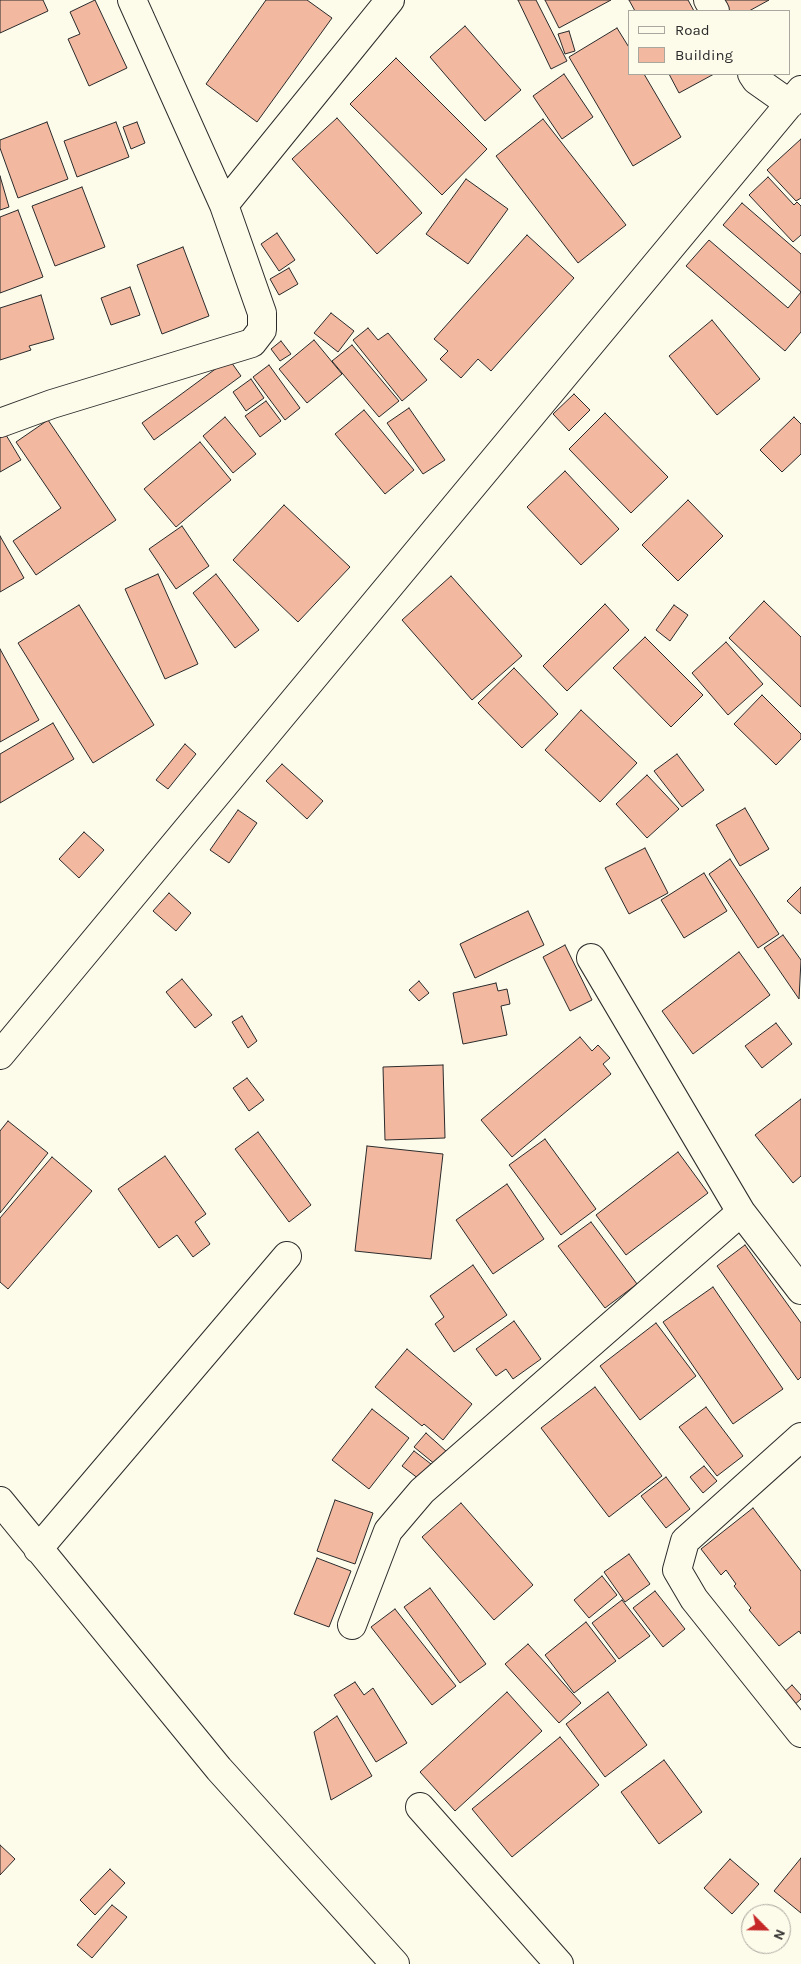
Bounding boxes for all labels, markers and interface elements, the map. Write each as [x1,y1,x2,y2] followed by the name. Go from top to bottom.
[628,10,791,75] legend
[675,21,710,39] text: Road
[675,46,733,64] text: Building
[741,1904,791,1954] north arrow
[770,1927,789,1943] text: N

